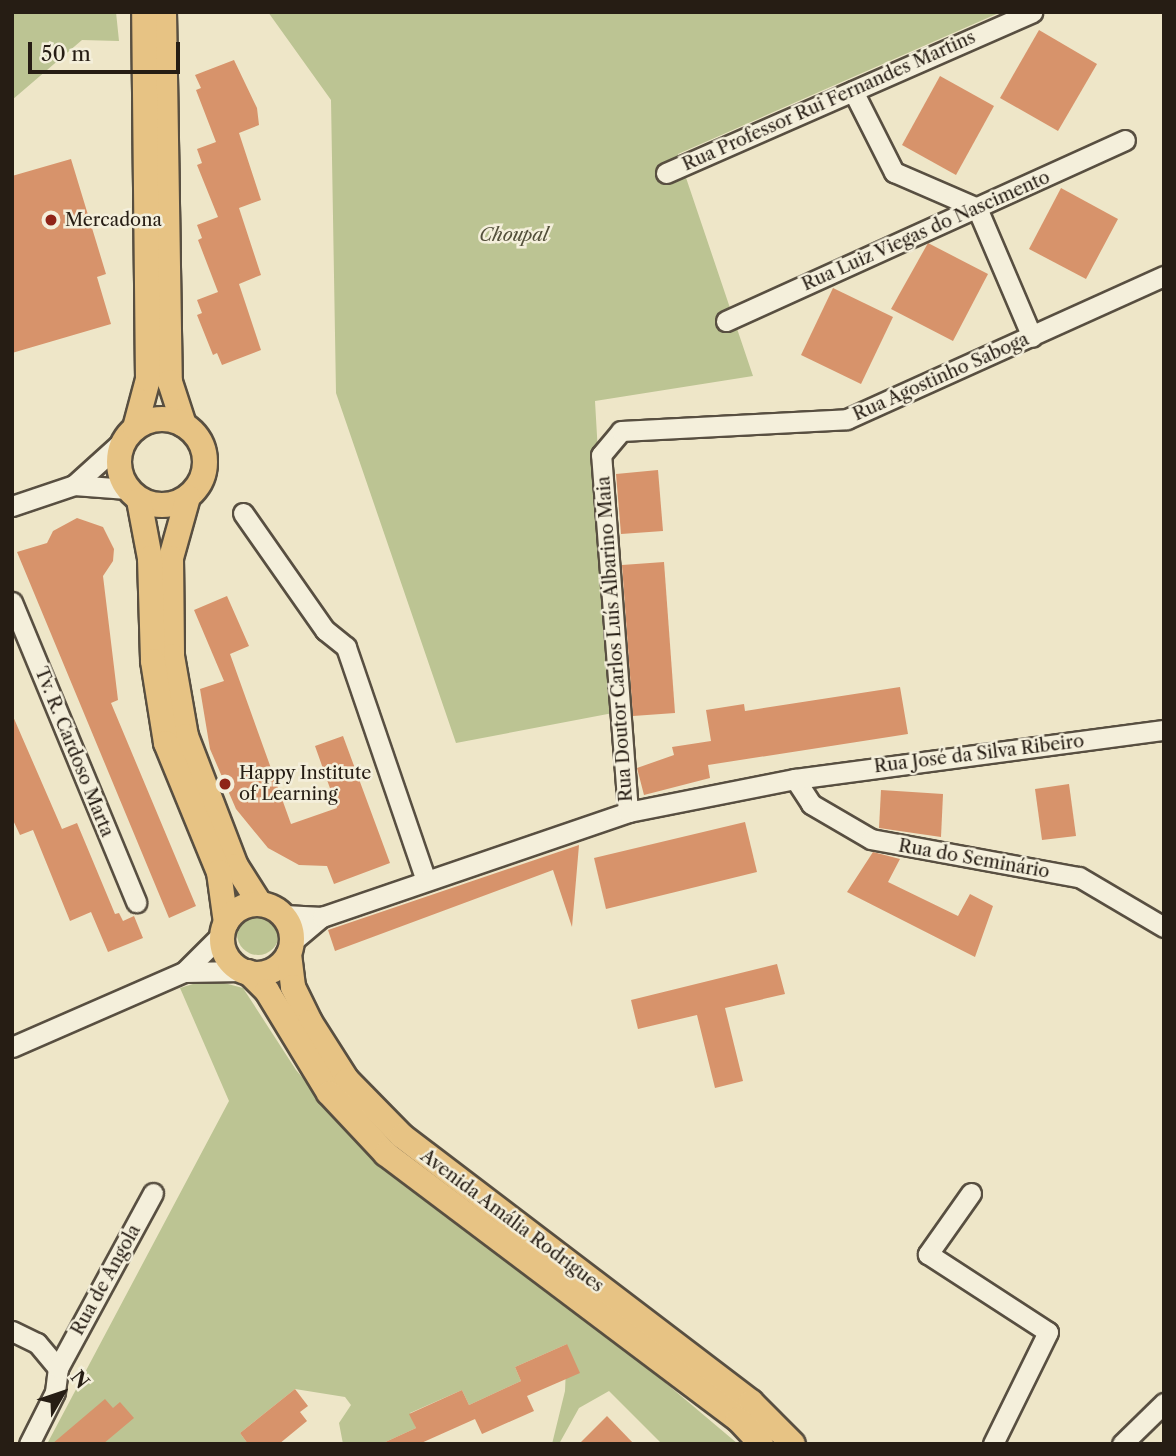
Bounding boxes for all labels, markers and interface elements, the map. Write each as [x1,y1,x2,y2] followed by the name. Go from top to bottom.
[679,26,979,176] street label: Rua Professor Rui Fernandes Martins
[32,28,184,72] scale bar
[41,41,91,66] text: 50 m
[798,166,1054,296] street label: Rua Luiz Viegas do Nascimento
[65,209,162,231] place label: Mercadona
[43,212,59,228] marker: Mercadona
[479,224,549,246] park label: Choupal
[849,328,1033,426] street label: Rua Agostinho Saboga
[593,475,637,803] street label: Rua Doutor Carlos Luís Albarino Maia
[30,664,118,840] street label: Tv. R. Cardoso Marta
[872,730,1086,778] street label: Rua José da Silva Ribeiro
[239,763,372,806] place label: Happy Institute of Learning
[217,776,233,792] marker: Happy Institute of Learning
[897,835,1051,883] street label: Rua do Seminário
[416,1145,608,1297] street label: Avenida Amália Rodrigues
[66,1220,146,1340] street label: Rua de Angola
[28,1358,98,1428] north arrow
[66,1366,94,1393] text: N

